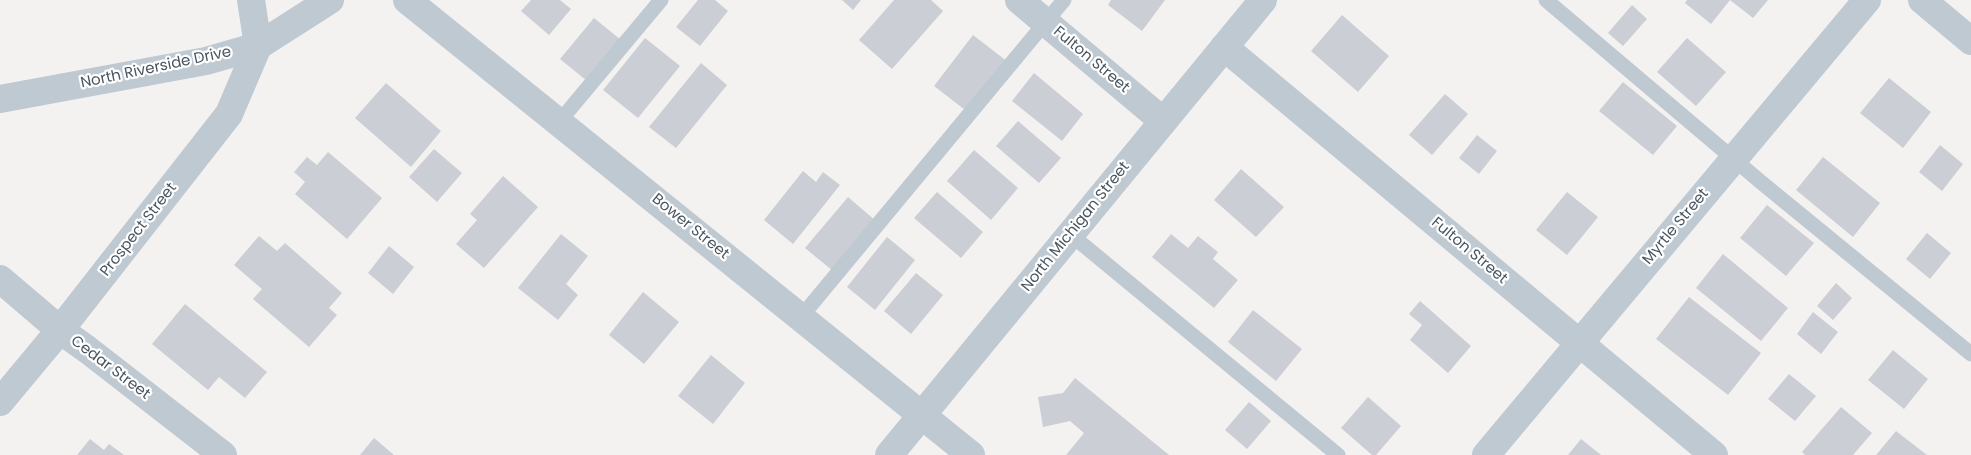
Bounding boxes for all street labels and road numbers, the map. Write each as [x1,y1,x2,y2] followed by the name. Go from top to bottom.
[1049,23,1133,97] street label: Fulton Street
[79,43,233,93] street label: North Riverside Drive
[1018,159,1134,295] street label: North Michigan Street
[97,180,181,280] street label: Prospect Street
[1639,185,1713,269] street label: Myrtle Street
[648,190,732,264] street label: Bower Street
[1427,214,1511,288] street label: Fulton Street
[67,332,153,404] street label: Cedar Street

